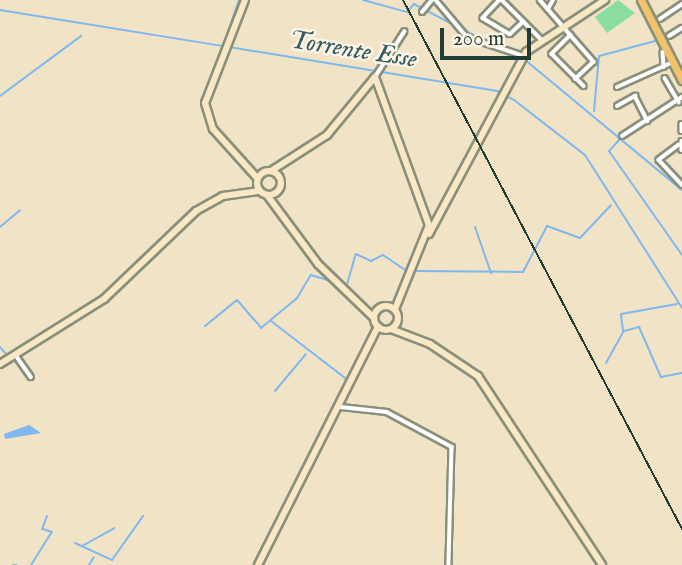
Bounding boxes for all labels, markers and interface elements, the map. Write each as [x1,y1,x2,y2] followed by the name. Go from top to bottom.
[444,14,535,58] scale bar
[287,25,419,75] water label: Torrente Esse
[453,26,504,53] text: 200 m

